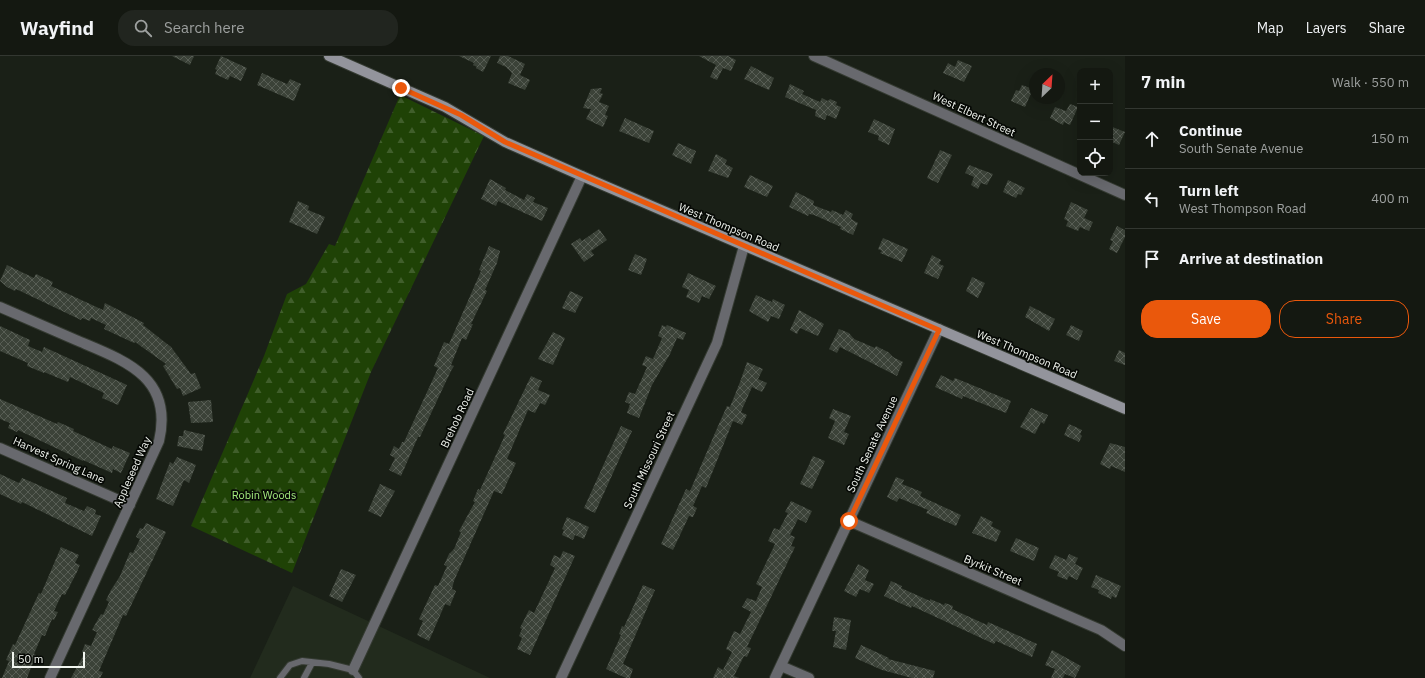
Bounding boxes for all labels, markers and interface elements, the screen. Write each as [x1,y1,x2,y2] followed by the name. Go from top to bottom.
[118,10,398,46] search box
[20,16,94,40] text: Wayfind
[132,17,154,39] icon: search
[164,18,244,37] text: Search here
[1257,19,1284,37] text: Map
[1306,19,1347,37] text: Layers
[1369,19,1405,37] text: Share
[1029,68,1065,104] north arrow
[1077,68,1113,176] map controls
[1077,68,1113,104] button: +
[1141,71,1185,93] text: 7 min
[1332,74,1409,91] text: Walk · 550 m
[392,79,410,97] route end
[930,89,1018,139] street label: West Elbert Street
[1077,104,1113,140] button: −
[1179,121,1243,140] text: Continue
[1141,128,1163,150] icon: ahead
[1371,130,1409,147] text: 150 m
[1077,140,1113,176] button: locate
[1179,140,1303,157] text: South Senate Avenue
[1179,181,1239,200] text: Turn left
[1141,188,1163,210] icon: left
[1371,190,1409,207] text: 400 m
[677,200,781,254] street label: West Thompson Road
[1179,200,1306,217] text: West Thompson Road
[1141,248,1163,270] icon: arrive
[1179,249,1323,268] text: Arrive at destination
[1141,300,1271,338] button: Save
[1279,300,1409,338] button: Share
[975,327,1079,381] street label: West Thompson Road
[437,386,477,450] street label: Brehob Road
[843,393,901,495] street label: South Senate Avenue
[620,409,678,511] street label: South Missouri Street
[11,434,107,486] street label: Harvest Spring Lane
[110,434,154,510] street label: Appleseed Way
[232,488,296,502] park label: Robin Woods
[840,512,858,530] route start
[962,551,1024,589] street label: Byrkit Street
[12,650,85,669] scale bar
[18,652,43,666] text: 50 m

